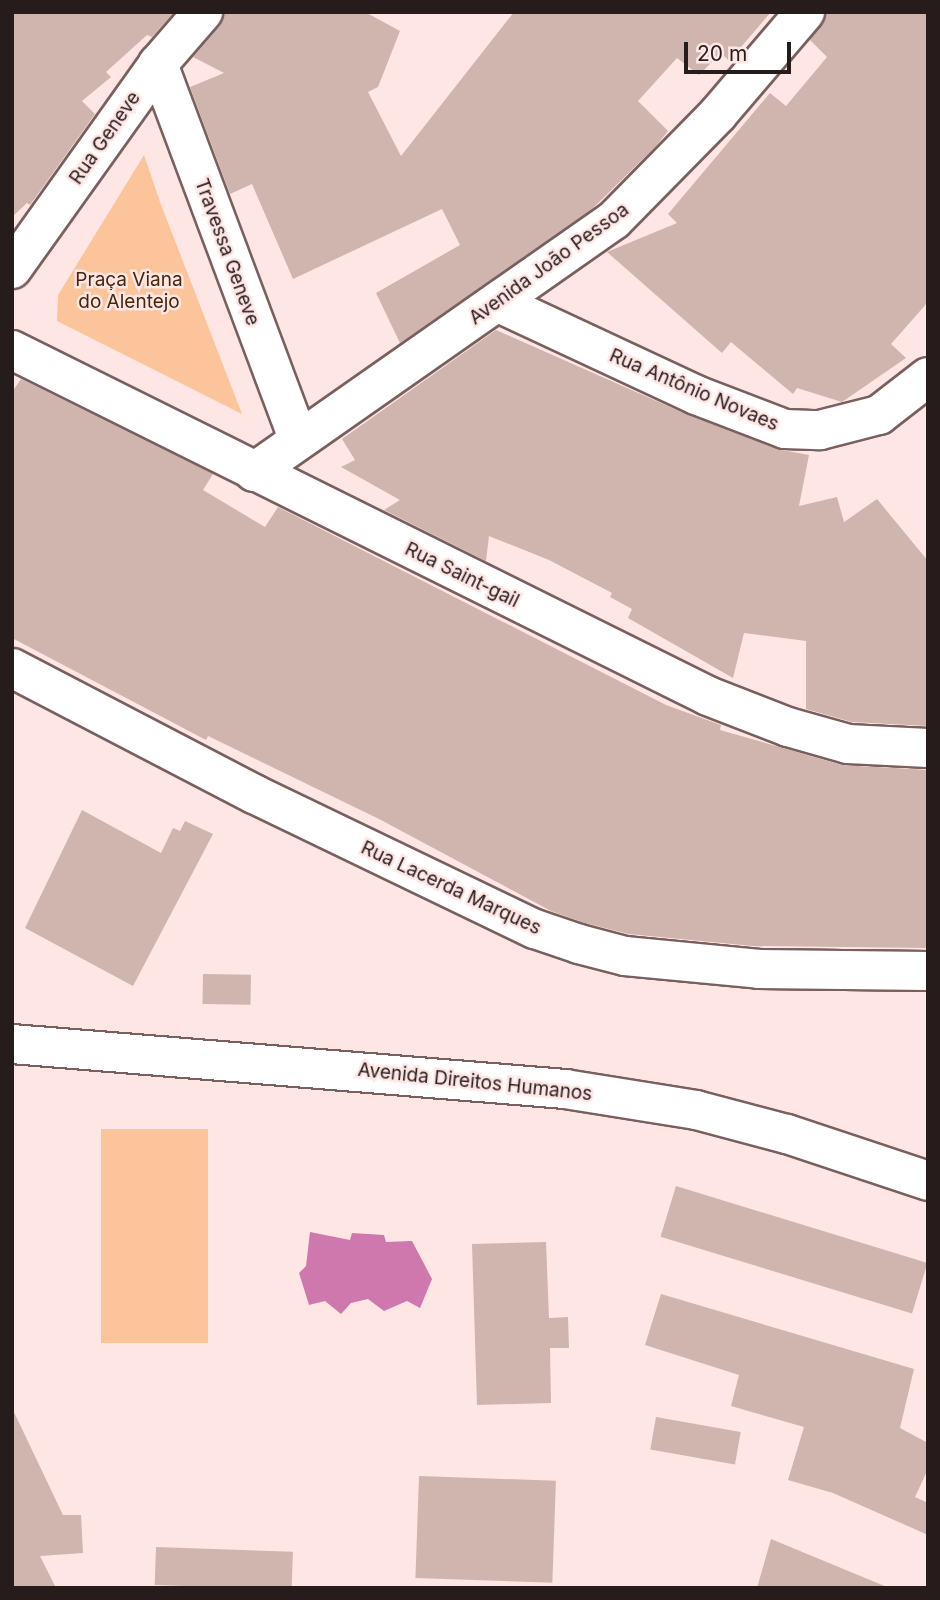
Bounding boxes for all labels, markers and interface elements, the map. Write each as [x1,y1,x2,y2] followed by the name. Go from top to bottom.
[688,28,795,72] scale bar
[697,41,747,66] text: 20 m
[65,87,145,189] street label: Rua Geneve
[190,175,264,329] street label: Travessa Geneve
[465,198,633,330] street label: Avenida João Pessoa
[75,269,183,313] park label: Praça Viana do Alentejo
[606,344,782,436] street label: Rua Antônio Novaes
[401,538,523,612] street label: Rua Saint-gail
[357,836,545,940] street label: Rua Lacerda Marques
[357,1058,593,1106] street label: Avenida Direitos Humanos

